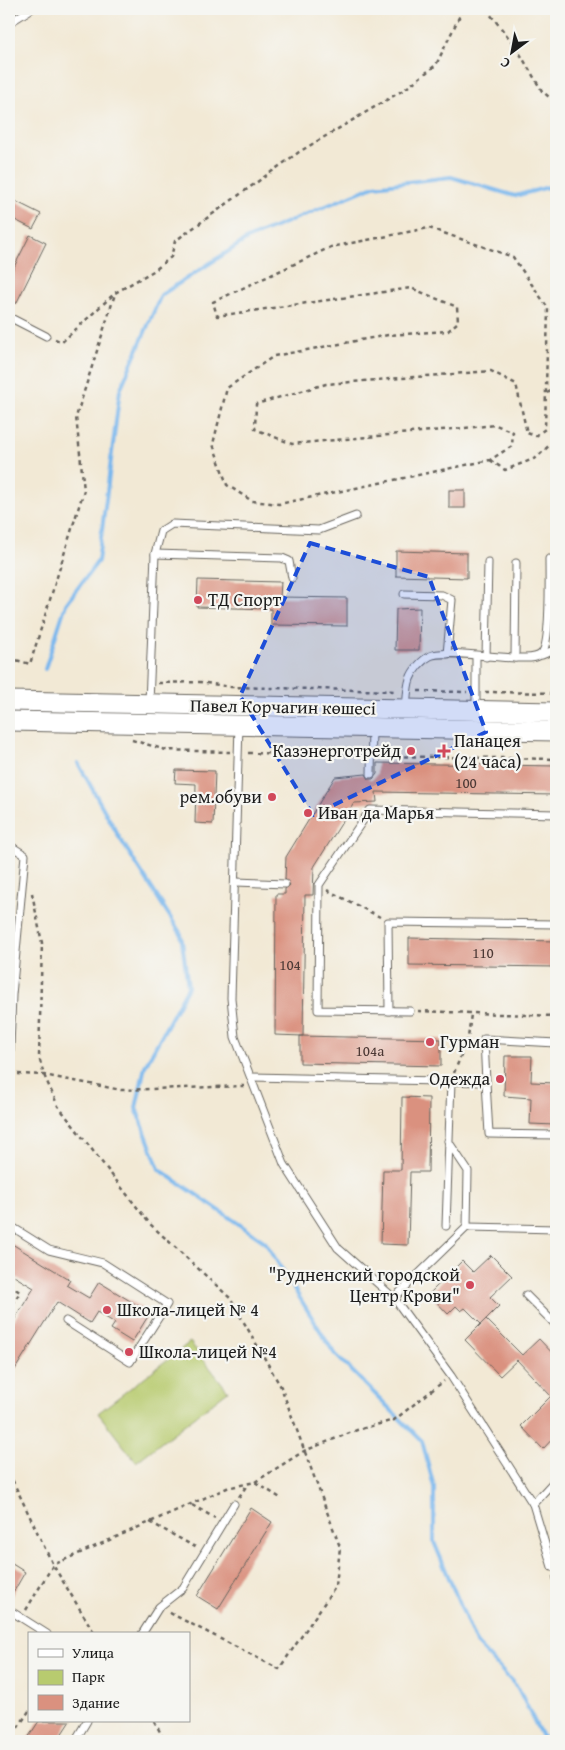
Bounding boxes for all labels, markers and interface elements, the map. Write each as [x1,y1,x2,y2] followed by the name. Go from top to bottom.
[488,28,538,78] north arrow
[496,52,514,74] text: С
[208,586,281,613] place label: ТД Спорт
[192,594,204,606] marker: ТД Спорт
[190,691,376,722] street label: Павел Корчагин көшесі
[454,727,522,775] place label: Панацея (24 часа)
[272,737,401,764] place label: Казэнерготрейд
[405,745,417,757] marker: Казэнерготрейд
[438,745,450,757] marker: Панацея (24 часа)
[455,772,477,793] house number: 100
[180,783,262,810] place label: рем.обуви
[266,791,278,803] marker: рем.обуви
[318,799,434,826] place label: Иван да Марья
[302,807,314,819] marker: Иван да Марья
[472,942,494,963] house number: 110
[279,954,301,975] house number: 104
[440,1028,499,1055] place label: Гурман
[424,1036,436,1048] marker: Гурман
[356,1040,385,1061] house number: 104а
[429,1065,490,1092] place label: Одежда
[494,1073,506,1085] marker: Одежда
[269,1261,460,1309] place label: "Рудненский городской Центр Крови"
[464,1279,476,1291] marker: "Рудненский городской Центр Крови"
[117,1296,259,1323] place label: Школа-лицей № 4
[101,1304,113,1316] marker: Школа-лицей № 4
[139,1338,277,1365] place label: Школа-лицей №4
[123,1346,135,1358] marker: Школа-лицей №4
[28,1632,190,1722] legend
[72,1642,115,1663] text: Улица
[72,1666,105,1687] text: Парк
[72,1692,120,1713] text: Здание

